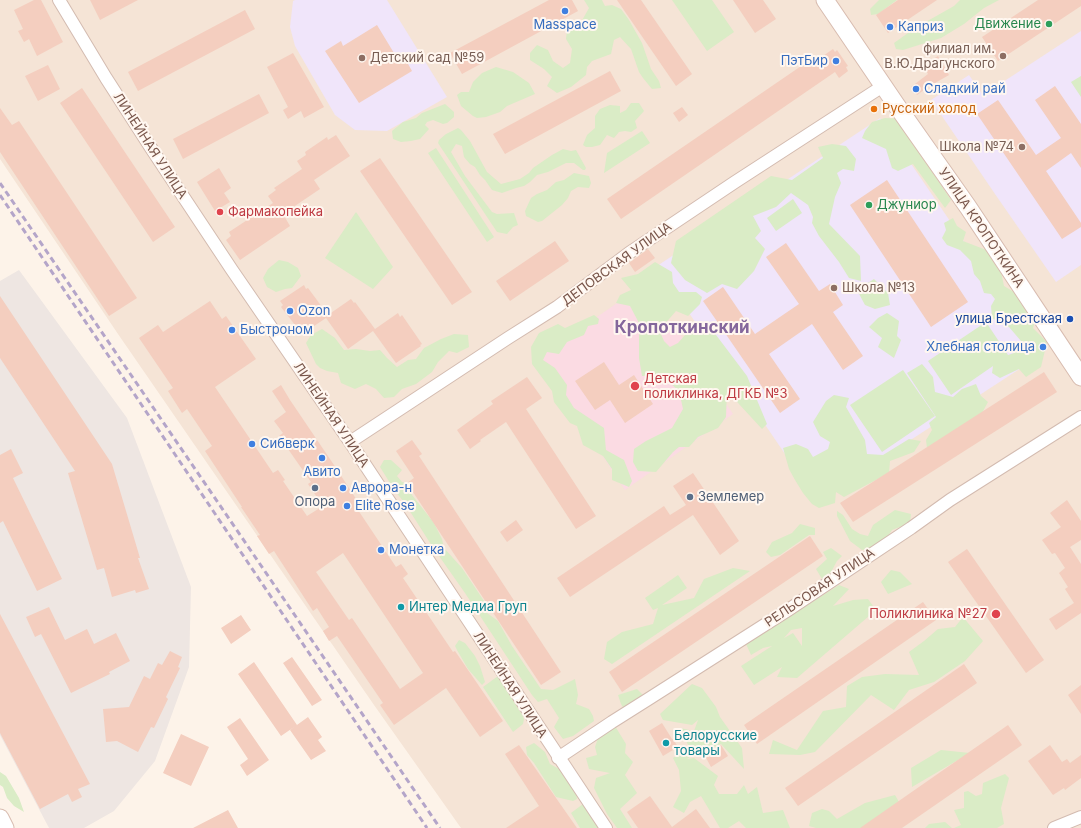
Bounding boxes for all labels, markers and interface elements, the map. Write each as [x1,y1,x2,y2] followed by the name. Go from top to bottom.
[560,6,570,16] marker: Masspace
[975,16,1041,32] place label: Движение
[533,17,597,33] place label: Masspace
[898,19,944,35] place label: Каприз
[1044,19,1054,29] marker: Движение
[885,22,895,32] marker: Каприз
[884,41,995,72] place label: филиал им. В.Ю.Драгунского
[370,50,484,66] place label: Детский сад №59
[998,51,1008,61] marker: филиал им. В.Ю.Драгунского
[357,53,367,63] marker: Детский сад №59
[781,53,828,69] place label: ПэтБир
[831,56,841,66] marker: ПэтБир
[924,81,1006,97] place label: Сладкий рай
[911,84,921,94] marker: Сладкий рай
[110,90,190,202] street label: ЛИНЕЙНАЯ УЛИЦА
[882,101,976,117] place label: Русский холод
[869,104,879,114] marker: Русский холод
[939,139,1014,155] place label: Школа №74
[1017,142,1027,152] marker: Школа №74
[935,165,1027,291] street label: УЛИЦА КРОПОТКИНА
[877,197,937,213] place label: Джуниор
[864,200,874,210] marker: Джуниор
[228,204,323,220] place label: Фармакопейка
[215,207,225,217] marker: Фармакопейка
[559,219,675,309] street label: ДЕПОВСКАЯ УЛИЦА
[842,280,915,296] place label: Школа №13
[829,283,839,293] marker: Школа №13
[298,303,330,319] place label: Ozon
[285,306,295,316] marker: Ozon
[955,311,1062,327] place label: улица Брестская
[1065,314,1075,324] marker: улица Брестская
[614,318,750,338] district label: Кропоткинский
[240,322,313,338] place label: Быстроном
[227,325,237,335] marker: Быстроном
[926,339,1035,355] place label: Хлебная столица
[1038,342,1048,352] marker: Хлебная столица
[290,359,372,471] street label: ЛИНЕЙНАЯ УЛИЦА
[644,371,787,402] place label: Детская поликлинка, ДГКБ №3
[629,380,641,392] marker: Детская поликлинка, ДГКБ №3
[260,436,315,452] place label: Сибверк
[247,439,257,449] marker: Сибверк
[317,453,327,463] marker: Авито
[303,464,341,480] place label: Авито
[351,480,412,496] place label: Аврора-н
[310,483,320,493] marker: Опора
[338,483,348,493] marker: Аврора-н
[698,489,764,505] place label: Землемер
[685,492,695,502] marker: Землемер
[295,494,335,510] place label: Опора
[355,498,415,514] place label: Elite Rose
[342,501,352,511] marker: Elite Rose
[389,542,444,558] place label: Монетка
[376,545,386,555] marker: Монетка
[762,545,878,631] street label: РЕЛЬСОВАЯ УЛИЦА
[409,599,527,615] place label: Интер Медиа Груп
[396,602,406,612] marker: Интер Медиа Груп
[869,606,987,622] place label: Поликлиника №27
[990,608,1002,620] marker: Поликлиника №27
[470,629,550,741] street label: ЛИНЕЙНАЯ УЛИЦА
[674,728,757,759] place label: Белорусские товары
[661,738,671,748] marker: Белорусские товары

